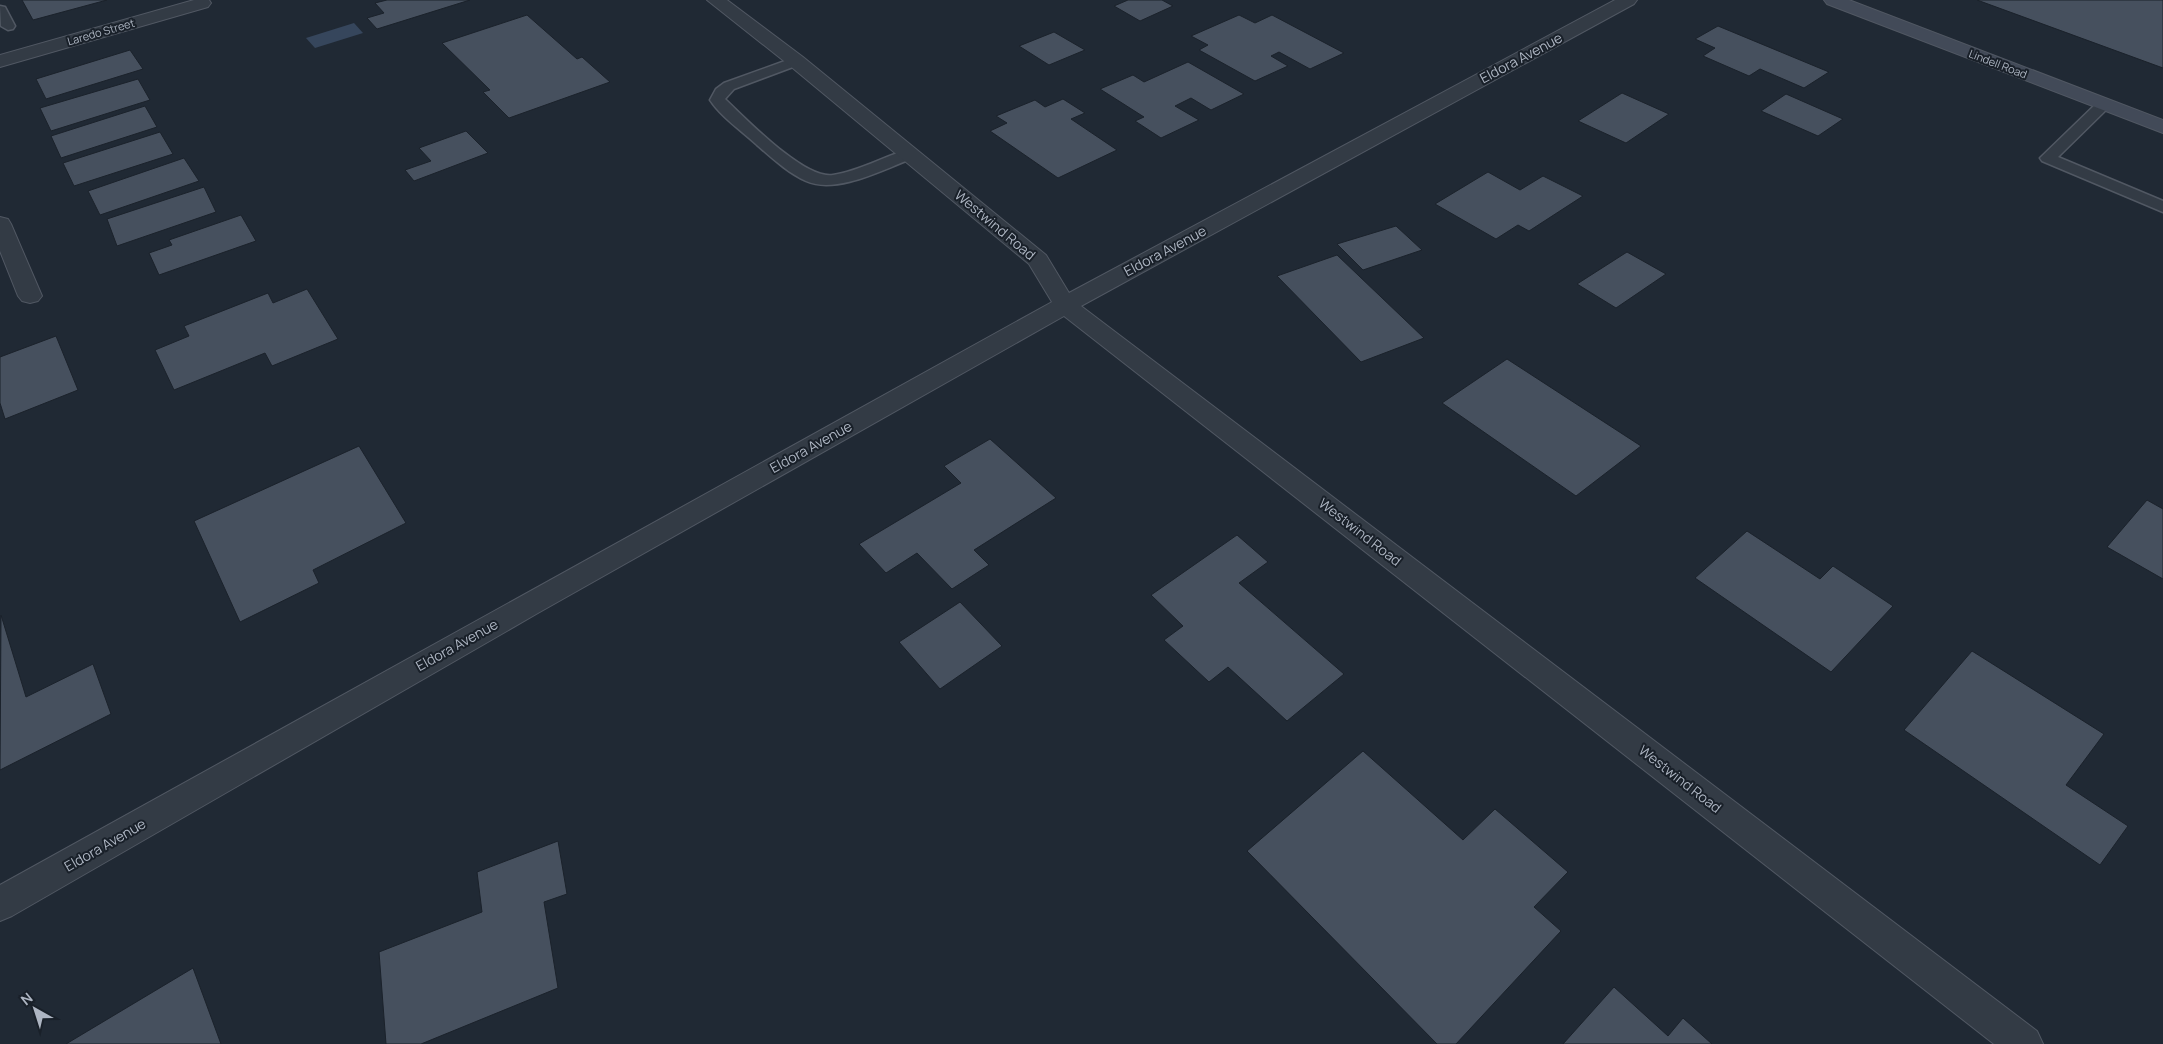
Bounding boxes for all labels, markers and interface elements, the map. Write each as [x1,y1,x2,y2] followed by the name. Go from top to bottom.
[65,15,136,48] street label: Laredo Street
[1476,28,1565,87] street label: Eldora Avenue
[1967,46,2029,81] street label: Lindell Road
[951,185,1040,264] street label: Westwind Road
[1120,221,1209,280] street label: Eldora Avenue
[766,416,855,477] street label: Eldora Avenue
[1315,493,1406,570] street label: Westwind Road
[412,614,501,675] street label: Eldora Avenue
[1635,740,1726,817] street label: Westwind Road
[61,814,149,876] street label: Eldora Avenue
[10,984,60,1034] north arrow
[17,988,36,1009] text: N

